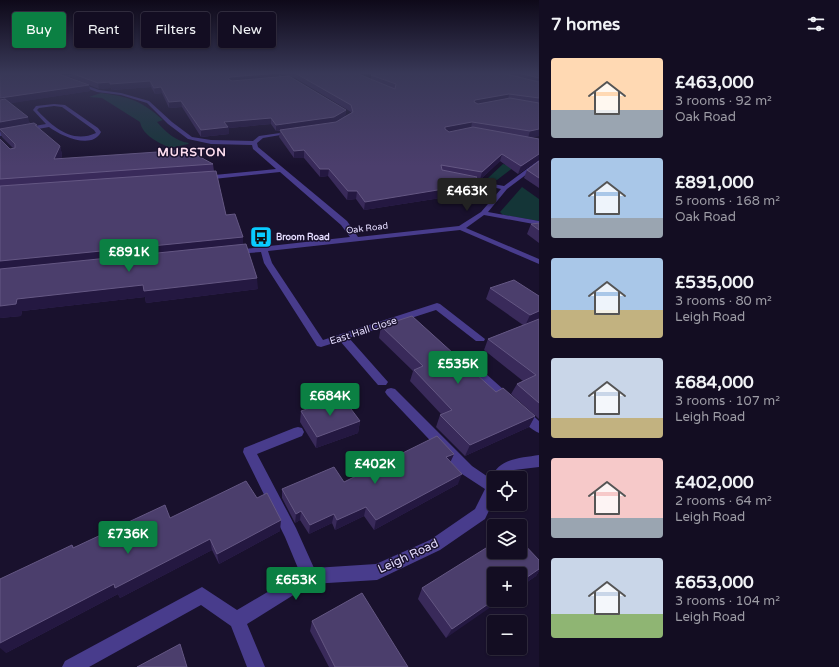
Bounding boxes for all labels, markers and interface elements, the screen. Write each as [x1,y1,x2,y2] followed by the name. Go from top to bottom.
[12,12,66,48] chip: Buy
[74,12,133,48] chip: Rent
[141,12,210,48] chip: Filters
[218,12,276,48] chip: New
[805,13,827,35] icon: filters
[551,14,620,35] text: 7 homes
[675,72,754,93] text: £463,000
[583,74,631,122] icon: home
[675,93,772,109] text: 3 rooms · 92 m²
[675,109,736,125] text: Oak Road
[157,145,227,159] district label: MURSTON
[675,172,754,193] text: £891,000
[583,174,631,222] icon: home
[439,178,495,212] pin: £463K
[446,183,488,199] text: £463K
[675,193,780,209] text: 5 rooms · 168 m²
[675,209,736,225] text: Oak Road
[345,220,389,237] street label: Oak Road
[248,224,274,250] bus stop icon: Broom Road
[276,232,330,243] place label: Broom Road
[101,239,157,273] pin: £891K
[108,244,150,260] text: £891K
[675,272,754,293] text: £535,000
[583,274,631,322] icon: home
[675,293,772,309] text: 3 rooms · 80 m²
[675,309,745,325] text: Leigh Road
[328,314,399,347] street label: East Hall Close
[430,351,486,385] pin: £535K
[437,356,479,372] text: £535K
[675,372,754,393] text: £684,000
[583,374,631,422] icon: home
[302,383,358,417] pin: £684K
[309,388,351,404] text: £684K
[675,393,780,409] text: 3 rooms · 107 m²
[675,409,745,425] text: Leigh Road
[347,451,403,485] pin: £402K
[354,456,396,472] text: £402K
[487,471,527,655] map controls
[487,471,527,511] button: locate
[675,472,754,493] text: £402,000
[583,474,631,522] icon: home
[675,493,772,509] text: 2 rooms · 64 m²
[675,509,745,525] text: Leigh Road
[487,519,527,559] button: layers
[100,521,156,555] pin: £736K
[107,526,149,542] text: £736K
[376,536,440,576] street label: Leigh Road
[268,567,324,601] pin: £653K
[487,567,527,607] button: +
[275,572,317,588] text: £653K
[675,572,754,593] text: £653,000
[583,574,631,622] icon: home
[675,593,780,609] text: 3 rooms · 104 m²
[675,609,745,625] text: Leigh Road
[487,615,527,655] button: −

